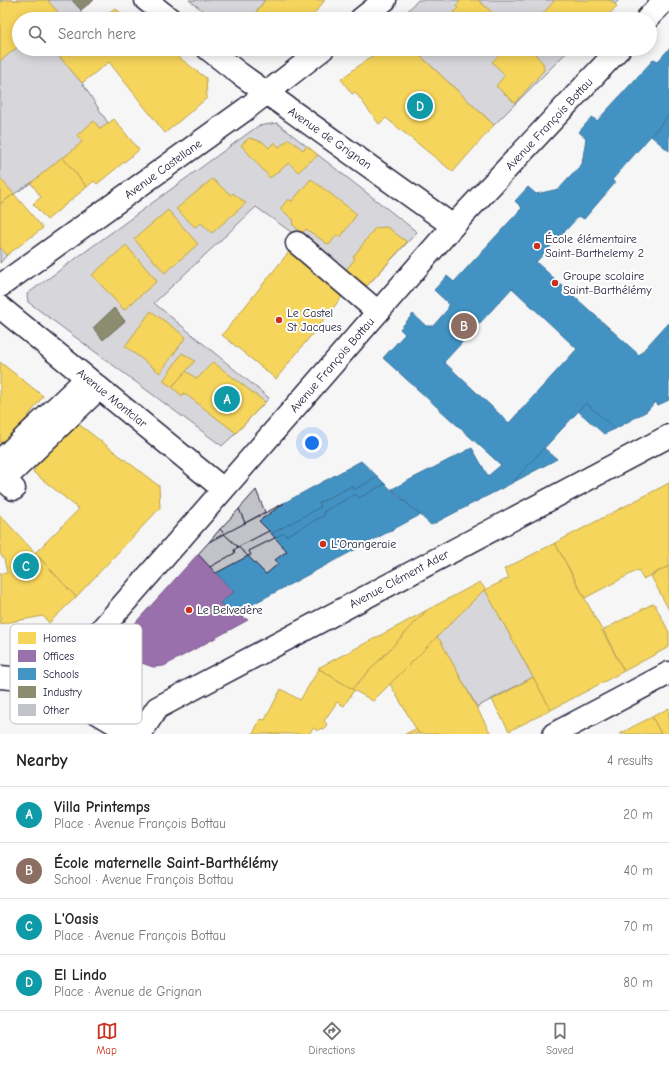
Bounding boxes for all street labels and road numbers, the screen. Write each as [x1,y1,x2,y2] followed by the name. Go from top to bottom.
[503,75,595,173] street label: Avenue François Bottau
[286,104,374,172] street label: Avenue de Grignan
[122,136,204,202] street label: Avenue Castellane
[287,315,377,415] street label: Avenue François Bottau
[74,365,150,431] street label: Avenue Montclar
[347,547,451,611] street label: Avenue Clément Ader

